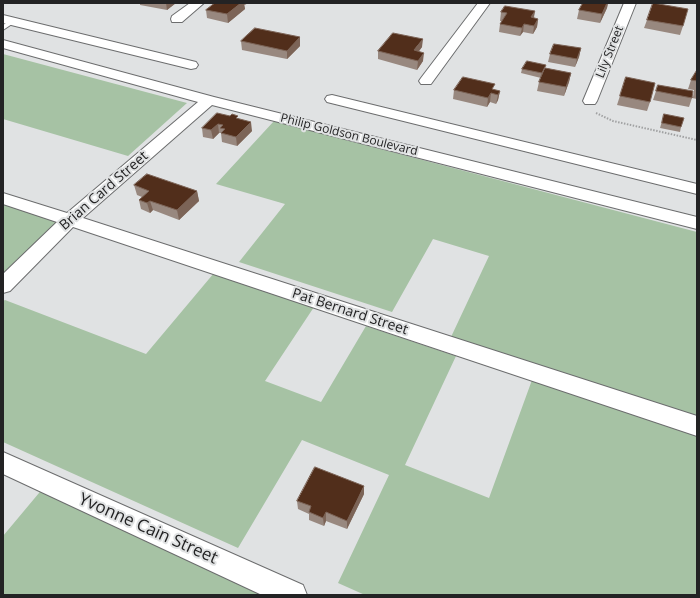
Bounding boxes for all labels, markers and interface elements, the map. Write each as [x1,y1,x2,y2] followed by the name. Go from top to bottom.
[593,24,627,80] street label: Lily Street
[279,111,419,159] street label: Philip Goldson Boulevard
[56,148,152,234] street label: Brian Card Street
[290,285,410,339] street label: Pat Bernard Street
[75,489,221,569] street label: Yvonne Cain Street

